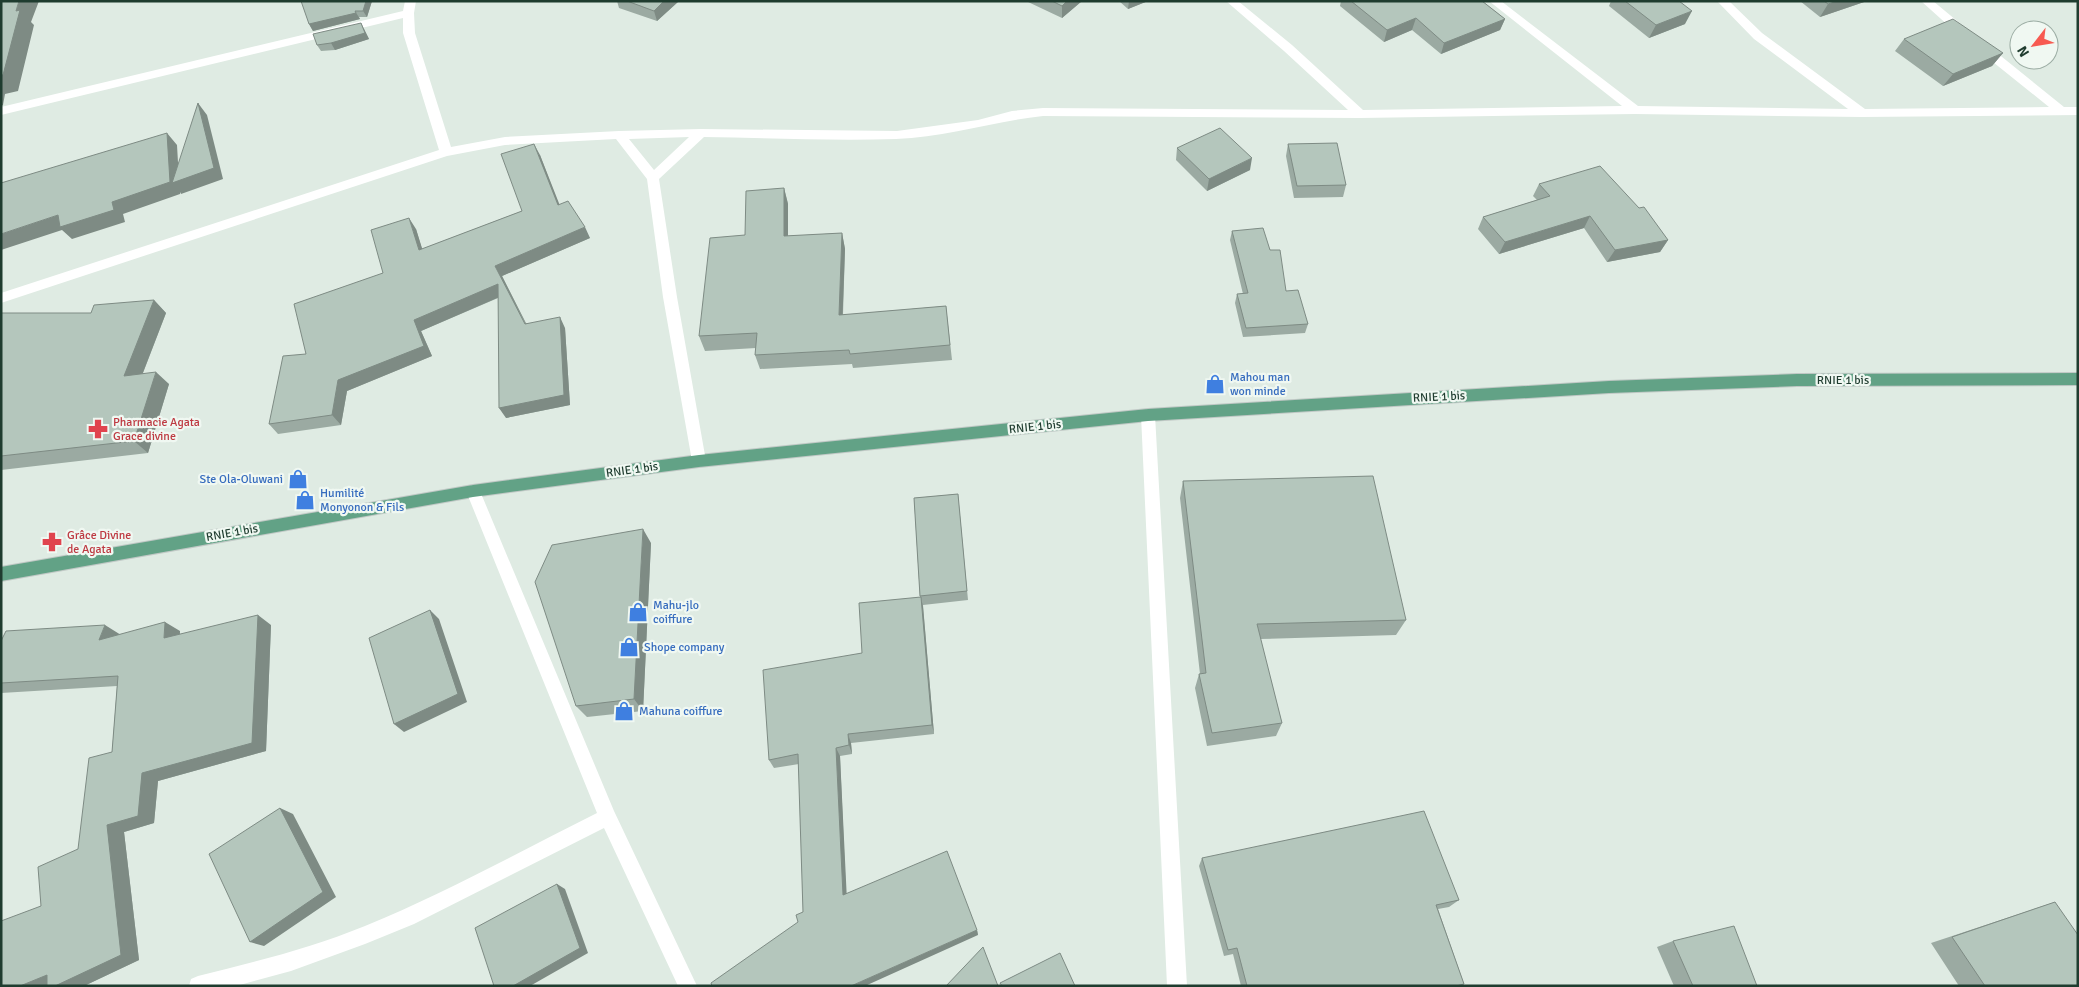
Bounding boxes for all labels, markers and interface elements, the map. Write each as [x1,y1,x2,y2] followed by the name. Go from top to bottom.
[2009,20,2059,70] north arrow
[2013,43,2033,60] text: N
[1230,370,1290,399] place label: Mahou man won minde
[1204,373,1226,395] shop icon: Mahou man won minde
[1817,373,1869,388] street label: RNIE 1 bis
[1413,388,1465,406] street label: RNIE 1 bis
[113,415,200,444] place label: Pharmacie Agata Grace divine
[1008,417,1062,437] street label: RNIE 1 bis
[87,418,109,440] pharmacy icon: Pharmacie Agata Grace divine
[605,459,659,481] street label: RNIE 1 bis
[287,468,309,490] shop icon: Ste Ola-Oluwani
[200,472,283,487] place label: Ste Ola-Oluwani
[320,486,404,515] place label: Humilité Monyonon & Fils
[294,489,316,511] shop icon: Humilité Monyonon & Fils
[205,521,259,545] street label: RNIE 1 bis
[67,528,131,557] place label: Grâce Divine de Agata
[41,531,63,553] pharmacy icon: Grâce Divine de Agata
[653,598,699,627] place label: Mahu-jlo coiffure
[627,601,649,623] shop icon: Mahu-jlo coiffure
[618,636,640,658] shop icon: Shope company
[644,640,725,655] place label: Shope company
[613,700,635,722] shop icon: Mahuna coiffure
[639,704,723,719] place label: Mahuna coiffure

